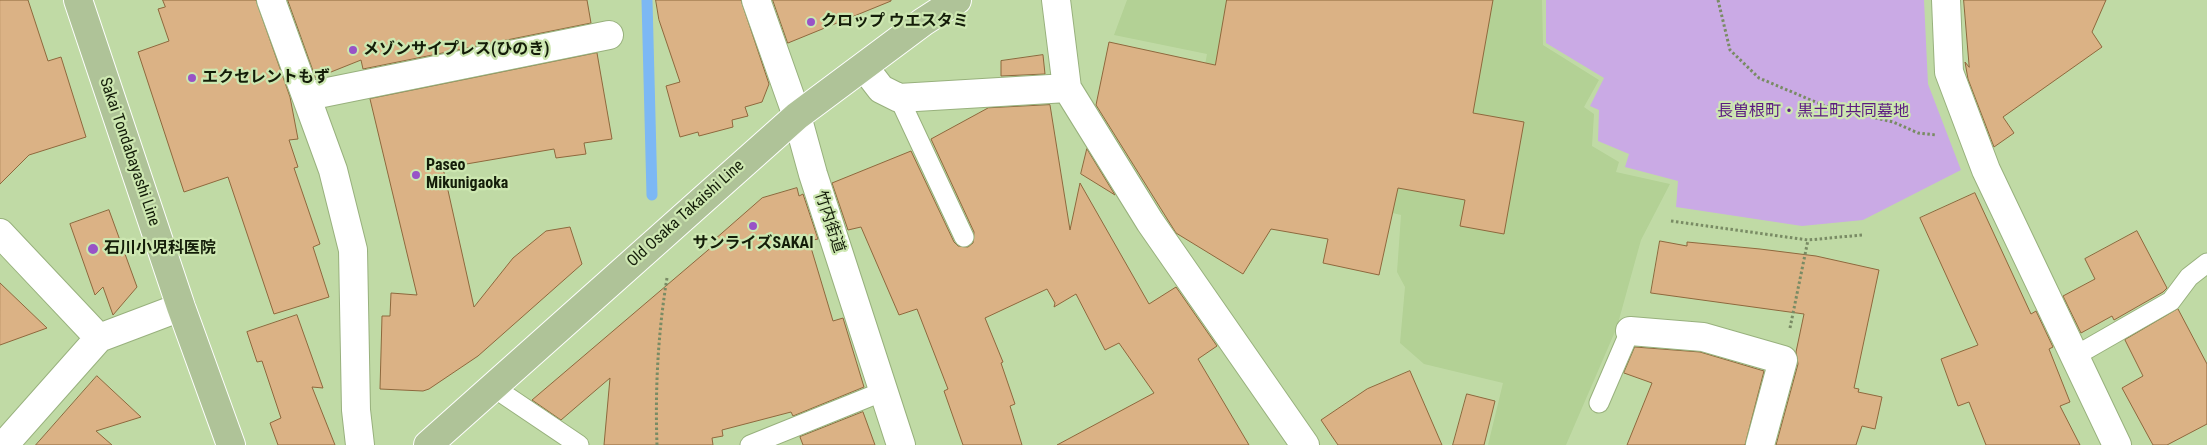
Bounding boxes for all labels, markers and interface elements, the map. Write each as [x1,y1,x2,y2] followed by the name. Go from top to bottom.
[821,12,969,32] place label: クロップ ウエスタミ
[805,16,817,28] marker: クロップ ウエスタミ
[363,40,549,60] place label: メゾンサイプレス(ひのき)
[347,44,359,56] marker: メゾンサイプレス(ひのき)
[202,68,330,88] place label: エクセレントもず
[186,72,198,84] marker: エクセレントもず
[95,75,163,229] street label: Sakai Tondabayashi Line
[1717,102,1909,122] park label: 長曽根町・黒土町共同墓地
[426,156,508,194] place label: Paseo Mikunigaoka
[624,156,748,272] street label: Old Osaka Takaishi Line
[410,169,422,181] marker: Paseo Mikunigaoka
[810,189,848,255] street label: 竹内街道
[747,220,759,232] marker: サンライズSAKAI
[693,234,813,254] place label: サンライズSAKAI
[104,239,216,259] place label: 石川小児科医院
[86,242,100,256] marker: 石川小児科医院

